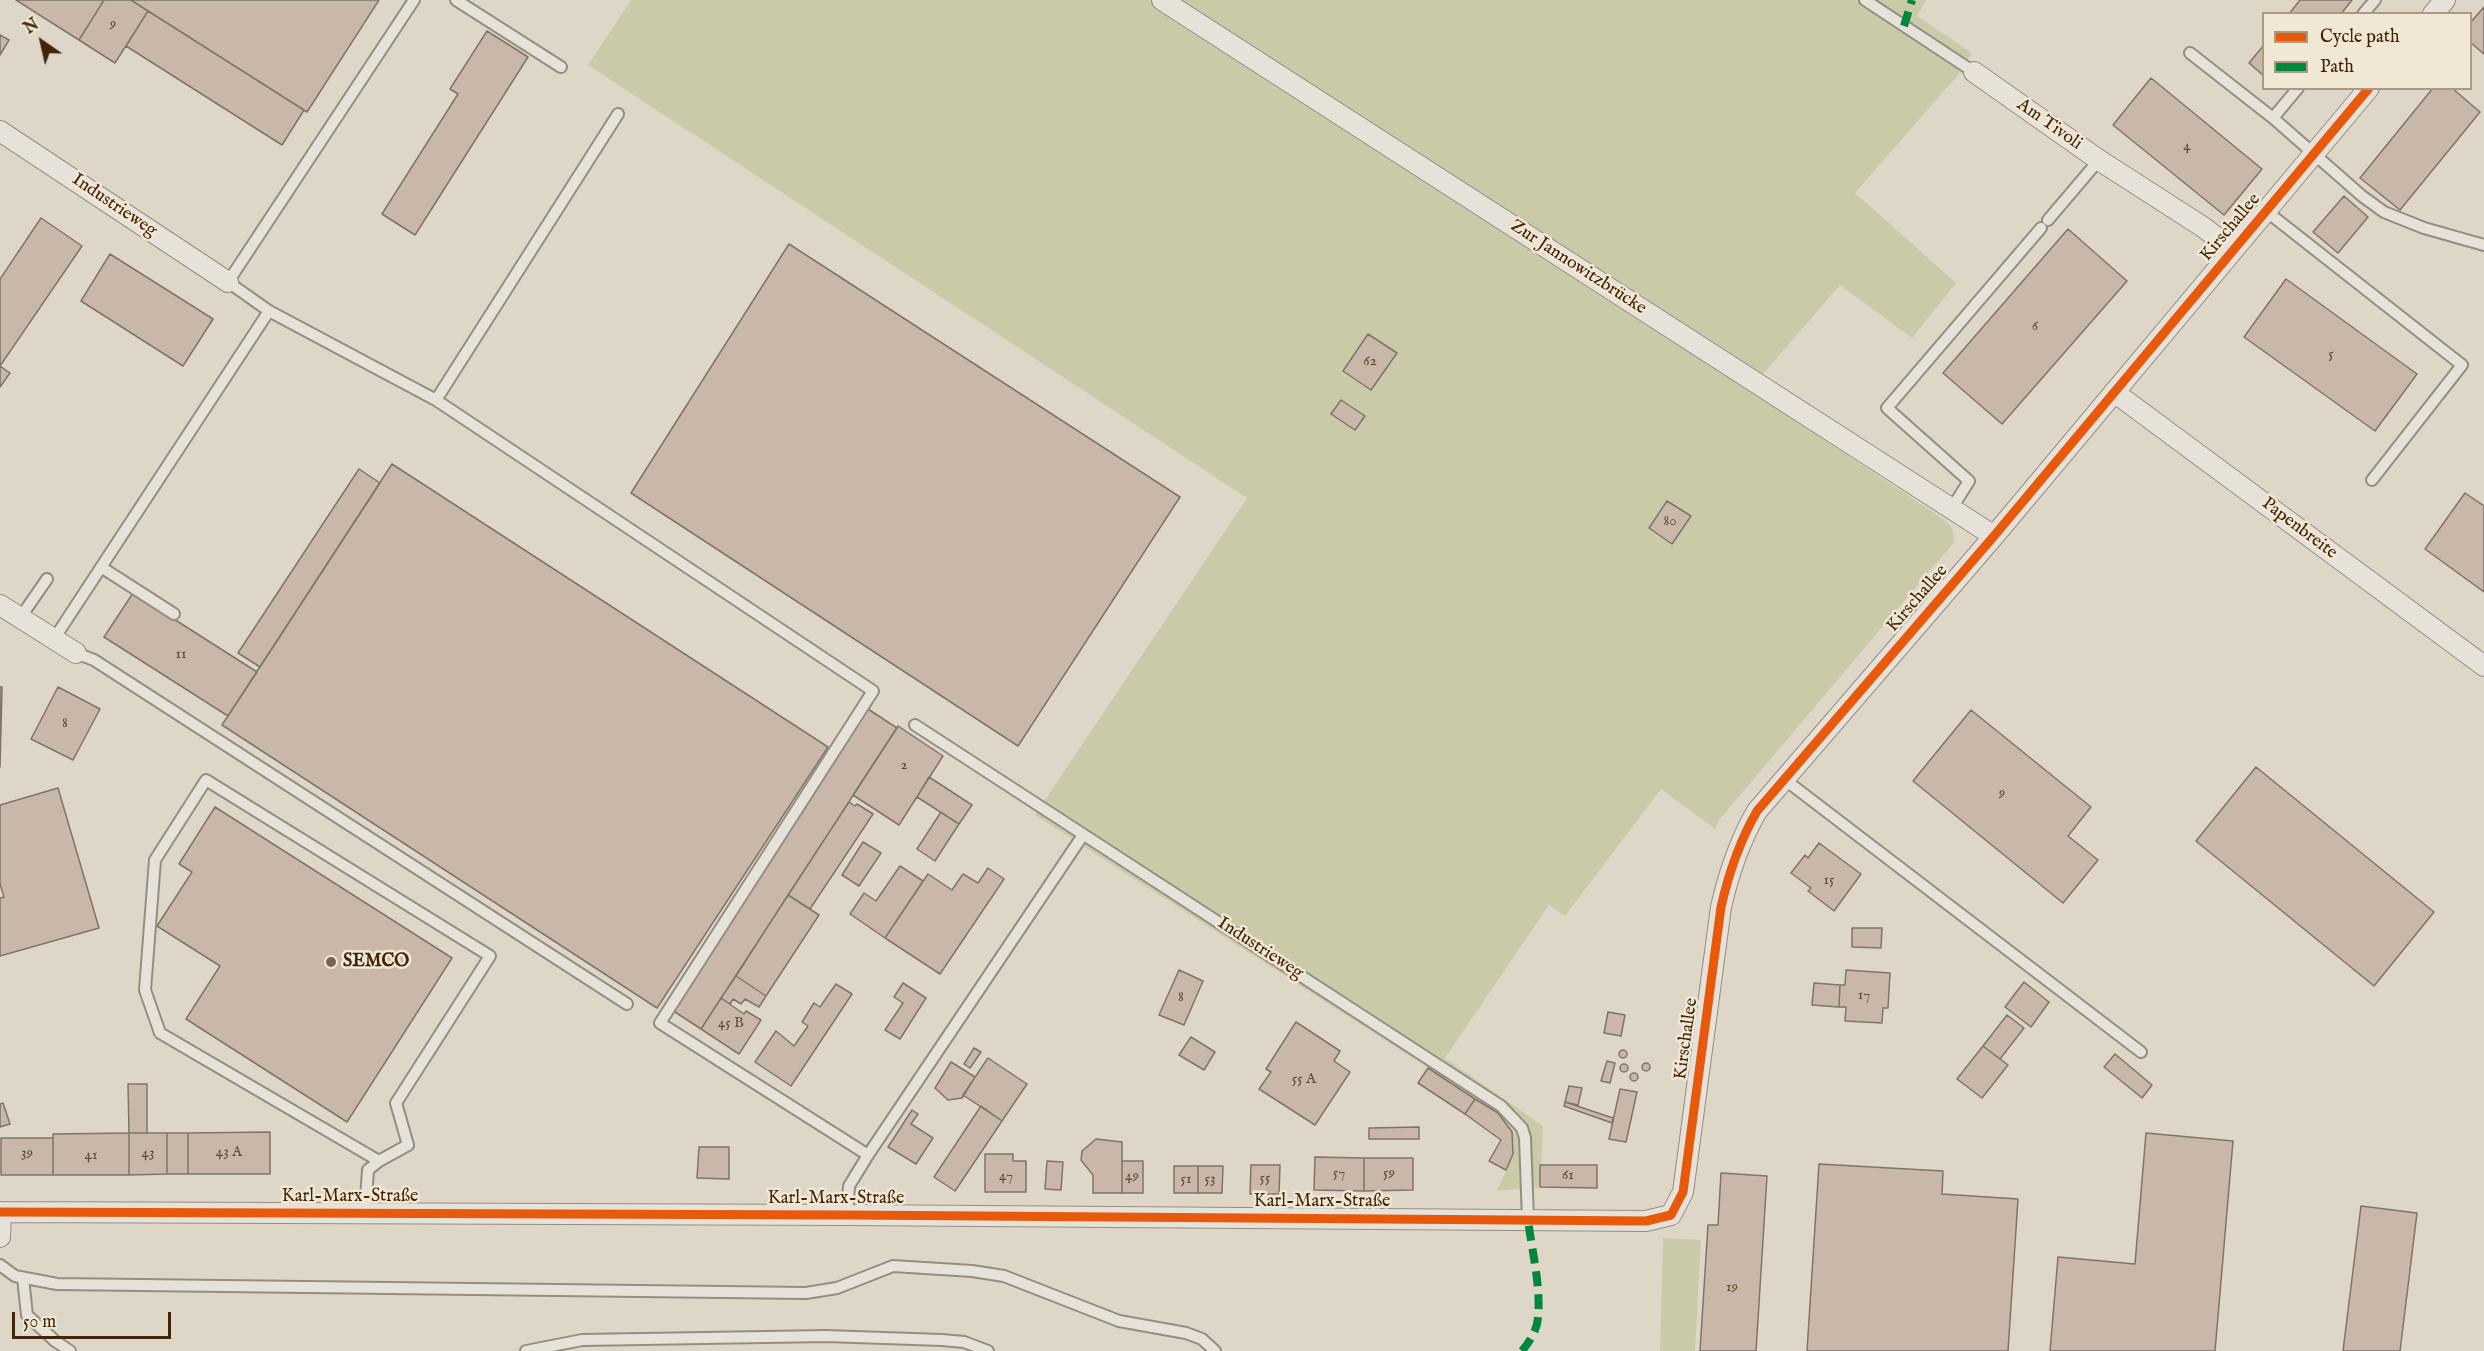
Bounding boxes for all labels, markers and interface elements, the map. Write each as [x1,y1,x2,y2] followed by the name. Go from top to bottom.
[12,12,72,72] north arrow
[2262,12,2472,90] legend
[21,15,43,39] text: N
[110,16,116,34] house number: 9
[2320,26,2400,49] text: Cycle path
[2320,56,2354,79] text: Path
[2012,95,2086,155] street label: Am Tivoli
[2183,138,2191,156] house number: 4
[67,170,161,242] street label: Industrieweg
[2196,190,2266,266] street label: Kirschallee
[1506,216,1650,320] street label: Zur Jannowitzbrücke
[2032,318,2038,336] house number: 6
[2328,346,2334,364] house number: 5
[1363,353,1377,371] house number: 62
[2257,494,2341,564] street label: Papenbreite
[1663,513,1677,531] house number: 80
[1883,561,1953,637] street label: Kirschallee
[175,646,187,664] house number: 11
[62,715,68,733] house number: 8
[900,757,908,775] house number: 2
[1999,785,2005,803] house number: 9
[1823,872,1835,890] house number: 15
[1213,913,1307,985] street label: Industrieweg
[343,951,409,973] place label: SEMCO
[324,955,338,969] marker: SEMCO
[1858,987,1870,1005] house number: 17
[1178,989,1184,1007] house number: 8
[1671,997,1703,1081] street label: Kirschallee
[718,1015,744,1033] house number: 45 B
[1292,1071,1316,1089] house number: 55 A
[216,1144,242,1162] house number: 43 A
[21,1145,33,1163] house number: 39
[142,1145,154,1163] house number: 43
[85,1147,97,1165] house number: 41
[1333,1165,1345,1183] house number: 57
[1383,1165,1395,1183] house number: 59
[1562,1167,1574,1185] house number: 61
[999,1168,1013,1186] house number: 47
[1125,1168,1139,1186] house number: 49
[1260,1170,1270,1188] house number: 55
[1180,1171,1192,1189] house number: 51
[1204,1171,1216,1189] house number: 53
[282,1186,418,1208] street label: Karl-Marx-Straße
[768,1188,904,1210] street label: Karl-Marx-Straße
[1254,1191,1390,1213] street label: Karl-Marx-Straße
[1726,1279,1738,1297] house number: 19
[15,1300,174,1338] scale bar
[23,1311,56,1334] text: 50 m

